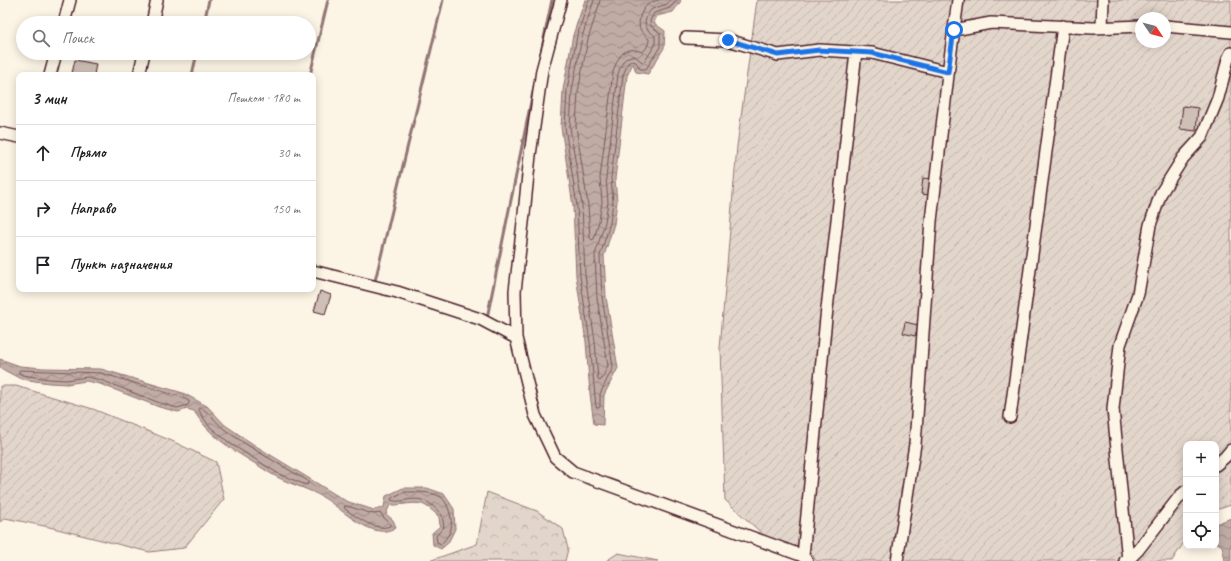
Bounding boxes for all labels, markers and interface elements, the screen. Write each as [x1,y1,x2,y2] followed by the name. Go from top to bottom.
[1135,12,1171,48] north arrow
[16,16,316,60] search box
[945,21,963,39] route start
[30,27,52,49] icon: search
[62,29,94,48] text: Поиск
[719,31,737,49] route end
[32,88,67,109] text: 3 мин
[227,90,300,106] text: Пешком · 180 m
[32,142,54,164] icon: ahead
[70,143,106,162] text: Прямо
[278,145,300,161] text: 30 m
[32,198,54,220] icon: right
[70,199,116,218] text: Направо
[272,201,300,217] text: 150 m
[32,254,54,276] icon: arrive
[70,255,172,274] text: Пункт назначения
[1183,441,1219,549] map controls
[1183,441,1219,477] button: +
[1183,477,1219,513] button: −
[1183,513,1219,549] button: locate

